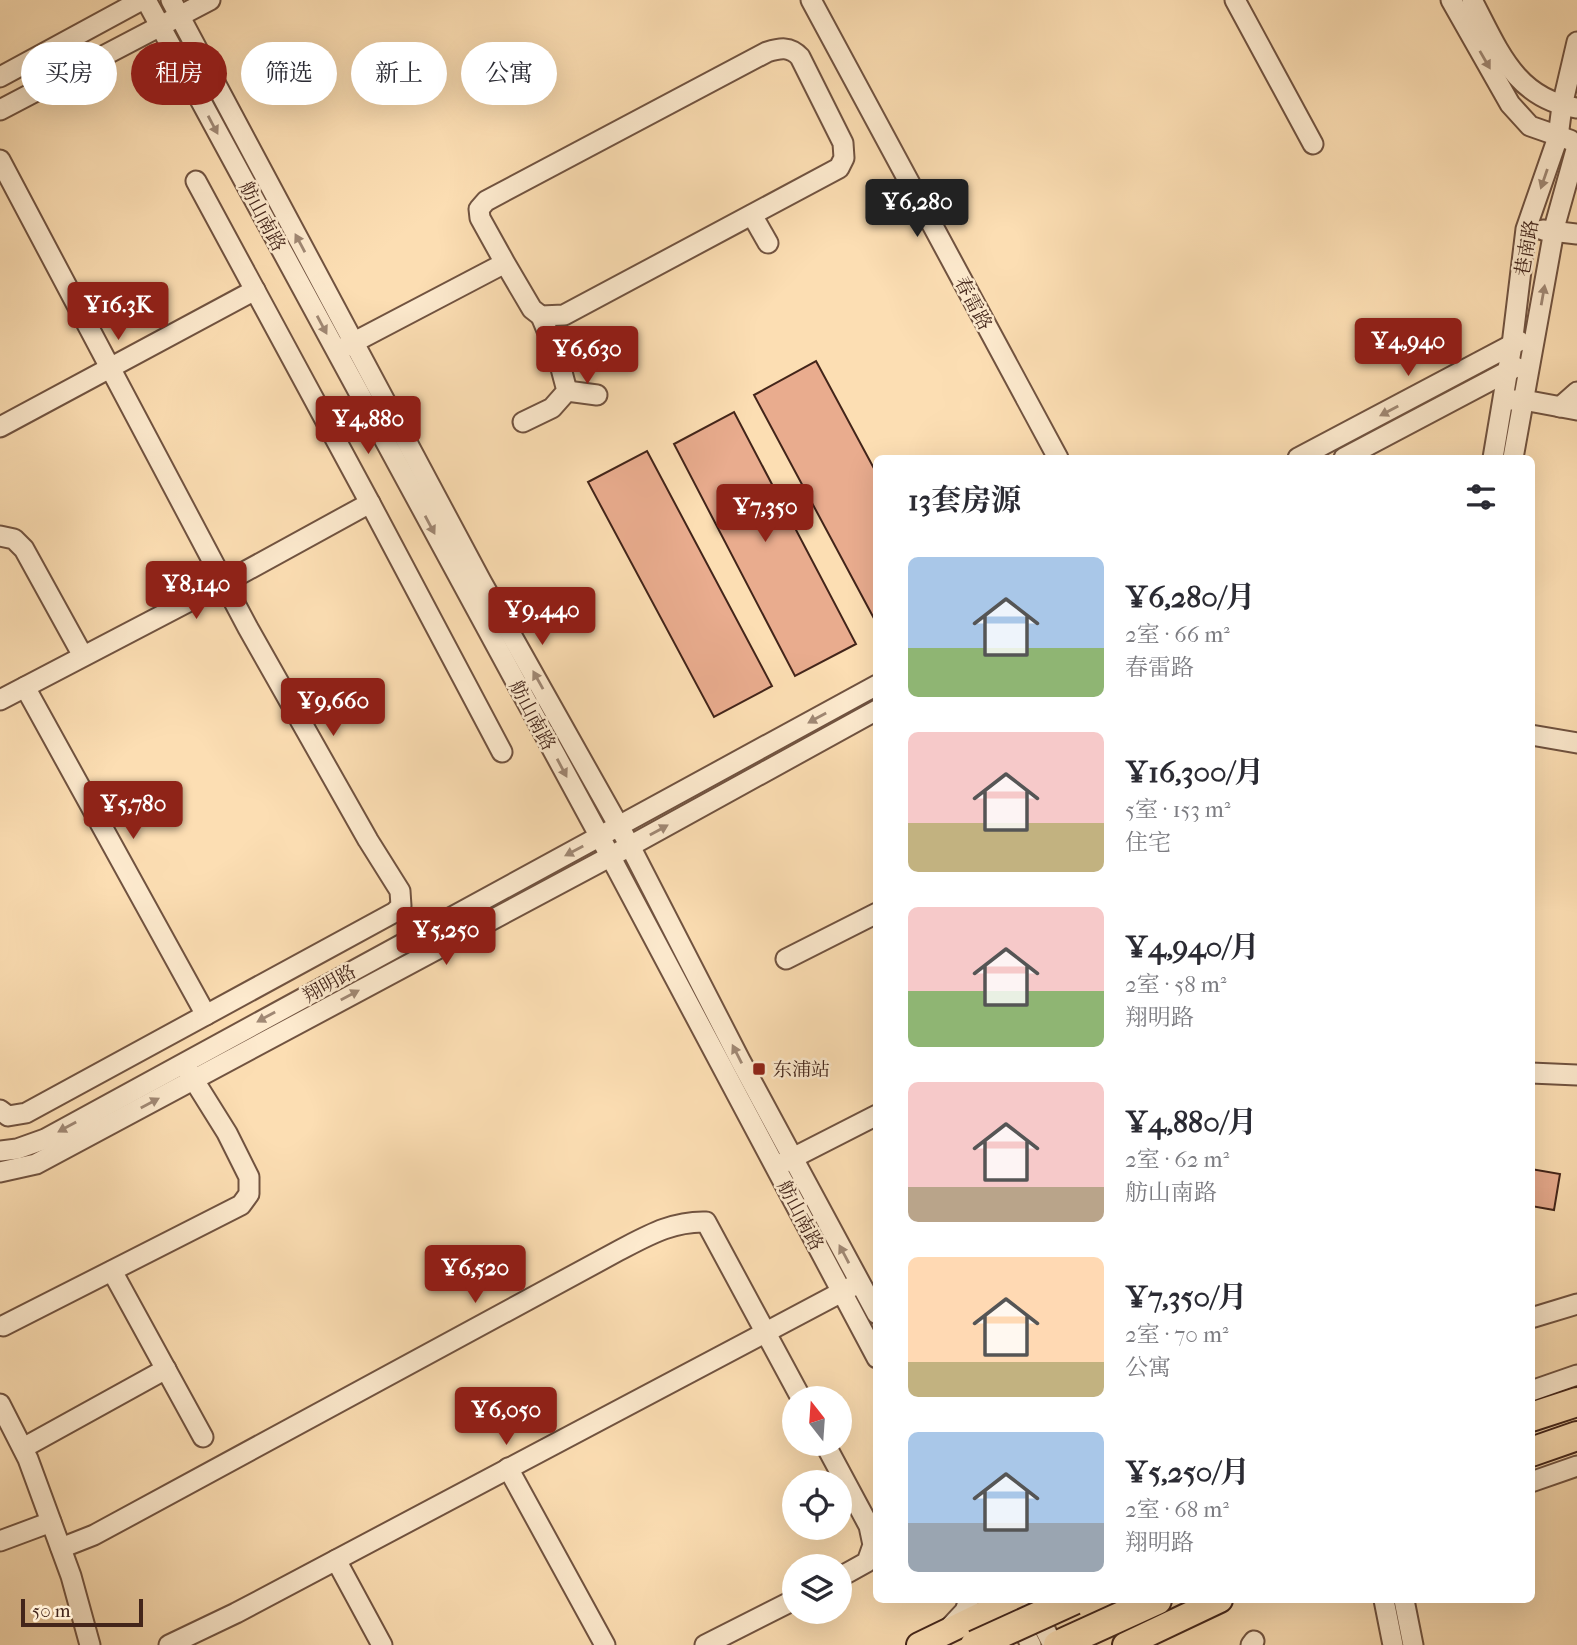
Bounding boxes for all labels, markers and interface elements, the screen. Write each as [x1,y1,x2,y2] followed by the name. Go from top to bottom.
[21,42,117,105] chip: 买房
[131,42,227,105] chip: 租房
[241,42,337,105] chip: 筛选
[351,42,447,105] chip: 新上
[461,42,557,105] chip: 公寓
[1478,50,1491,69] one-way arrow
[207,115,219,134] one-way arrow
[1538,169,1549,190] one-way arrow
[235,178,290,255] street label: 舫山南路
[860,180,974,239] pin: ¥6,280
[881,188,953,215] text: ¥6,280
[1511,218,1543,278] street label: 巷南路
[294,234,306,253] one-way arrow
[950,273,996,334] street label: 春雷路
[61,282,175,342] pin: ¥16.3K
[1537,284,1548,306] one-way arrow
[83,291,153,318] text: ¥16.3K
[316,315,328,334] one-way arrow
[1351,318,1465,378] pin: ¥4,940
[530,326,644,386] pin: ¥6,630
[1371,327,1445,354] text: ¥4,940
[552,335,622,362] text: ¥6,630
[311,396,425,456] pin: ¥4,880
[332,405,404,432] text: ¥4,880
[1379,405,1399,417] one-way arrow
[1462,478,1500,516] icon: filters
[908,483,1021,518] text: 13套房源
[708,484,822,544] pin: ¥7,350
[732,493,798,520] text: ¥7,350
[424,515,436,534] one-way arrow
[139,562,253,621] pin: ¥8,140
[162,570,230,597] text: ¥8,140
[1125,580,1255,615] text: ¥6,280/月
[964,585,1048,669] icon: home
[485,588,599,647] pin: ¥9,440
[504,596,580,623] text: ¥9,440
[1125,621,1230,648] text: 2室 · 66 m²
[1125,654,1194,681] text: 春雷路
[532,670,544,690] one-way arrow
[505,677,560,754] street label: 舫山南路
[276,678,390,738] pin: ¥9,660
[297,687,369,714] text: ¥9,660
[807,712,827,724] one-way arrow
[1125,755,1264,790] text: ¥16,300/月
[556,758,568,777] one-way arrow
[964,760,1048,844] icon: home
[76,782,190,841] pin: ¥5,780
[100,790,166,817] text: ¥5,780
[1125,796,1230,823] text: 5室 · 153 m²
[649,824,669,836] one-way arrow
[1125,829,1171,856] text: 住宅
[564,844,584,856] one-way arrow
[389,908,503,967] pin: ¥5,250
[413,916,479,943] text: ¥5,250
[1125,930,1260,965] text: ¥4,940/月
[964,935,1048,1019] icon: home
[299,960,360,1007] street label: 翔明路
[1125,971,1226,998] text: 2室 · 58 m²
[340,990,360,1001] one-way arrow
[1125,1004,1194,1031] text: 翔明路
[257,1011,276,1023] one-way arrow
[731,1044,742,1064] one-way arrow
[773,1059,830,1081] place label: 东浦站
[751,1061,767,1077] marker: 东浦站
[140,1097,160,1109] one-way arrow
[1125,1105,1257,1140] text: ¥4,880/月
[964,1110,1048,1194] icon: home
[58,1121,77,1133] one-way arrow
[1125,1146,1229,1173] text: 2室 · 62 m²
[773,1177,828,1254] street label: 舫山南路
[1125,1179,1217,1206] text: 舫山南路
[839,1244,850,1264] one-way arrow
[418,1246,532,1305] pin: ¥6,520
[441,1254,509,1281] text: ¥6,520
[1125,1280,1247,1315] text: ¥7,350/月
[964,1285,1048,1369] icon: home
[1125,1321,1229,1348] text: 2室 · 70 m²
[1125,1354,1171,1381] text: 公寓
[782,1386,852,1456] north arrow
[782,1386,852,1624] map controls
[449,1388,563,1447] pin: ¥6,050
[471,1396,541,1423] text: ¥6,050
[1125,1455,1250,1490] text: ¥5,250/月
[964,1460,1048,1544] icon: home
[782,1470,852,1540] button: locate
[1125,1496,1229,1523] text: 2室 · 68 m²
[1125,1529,1194,1556] text: 翔明路
[782,1554,852,1624] button: layers
[21,1596,144,1628] scale bar
[32,1600,71,1622] text: 50 m

